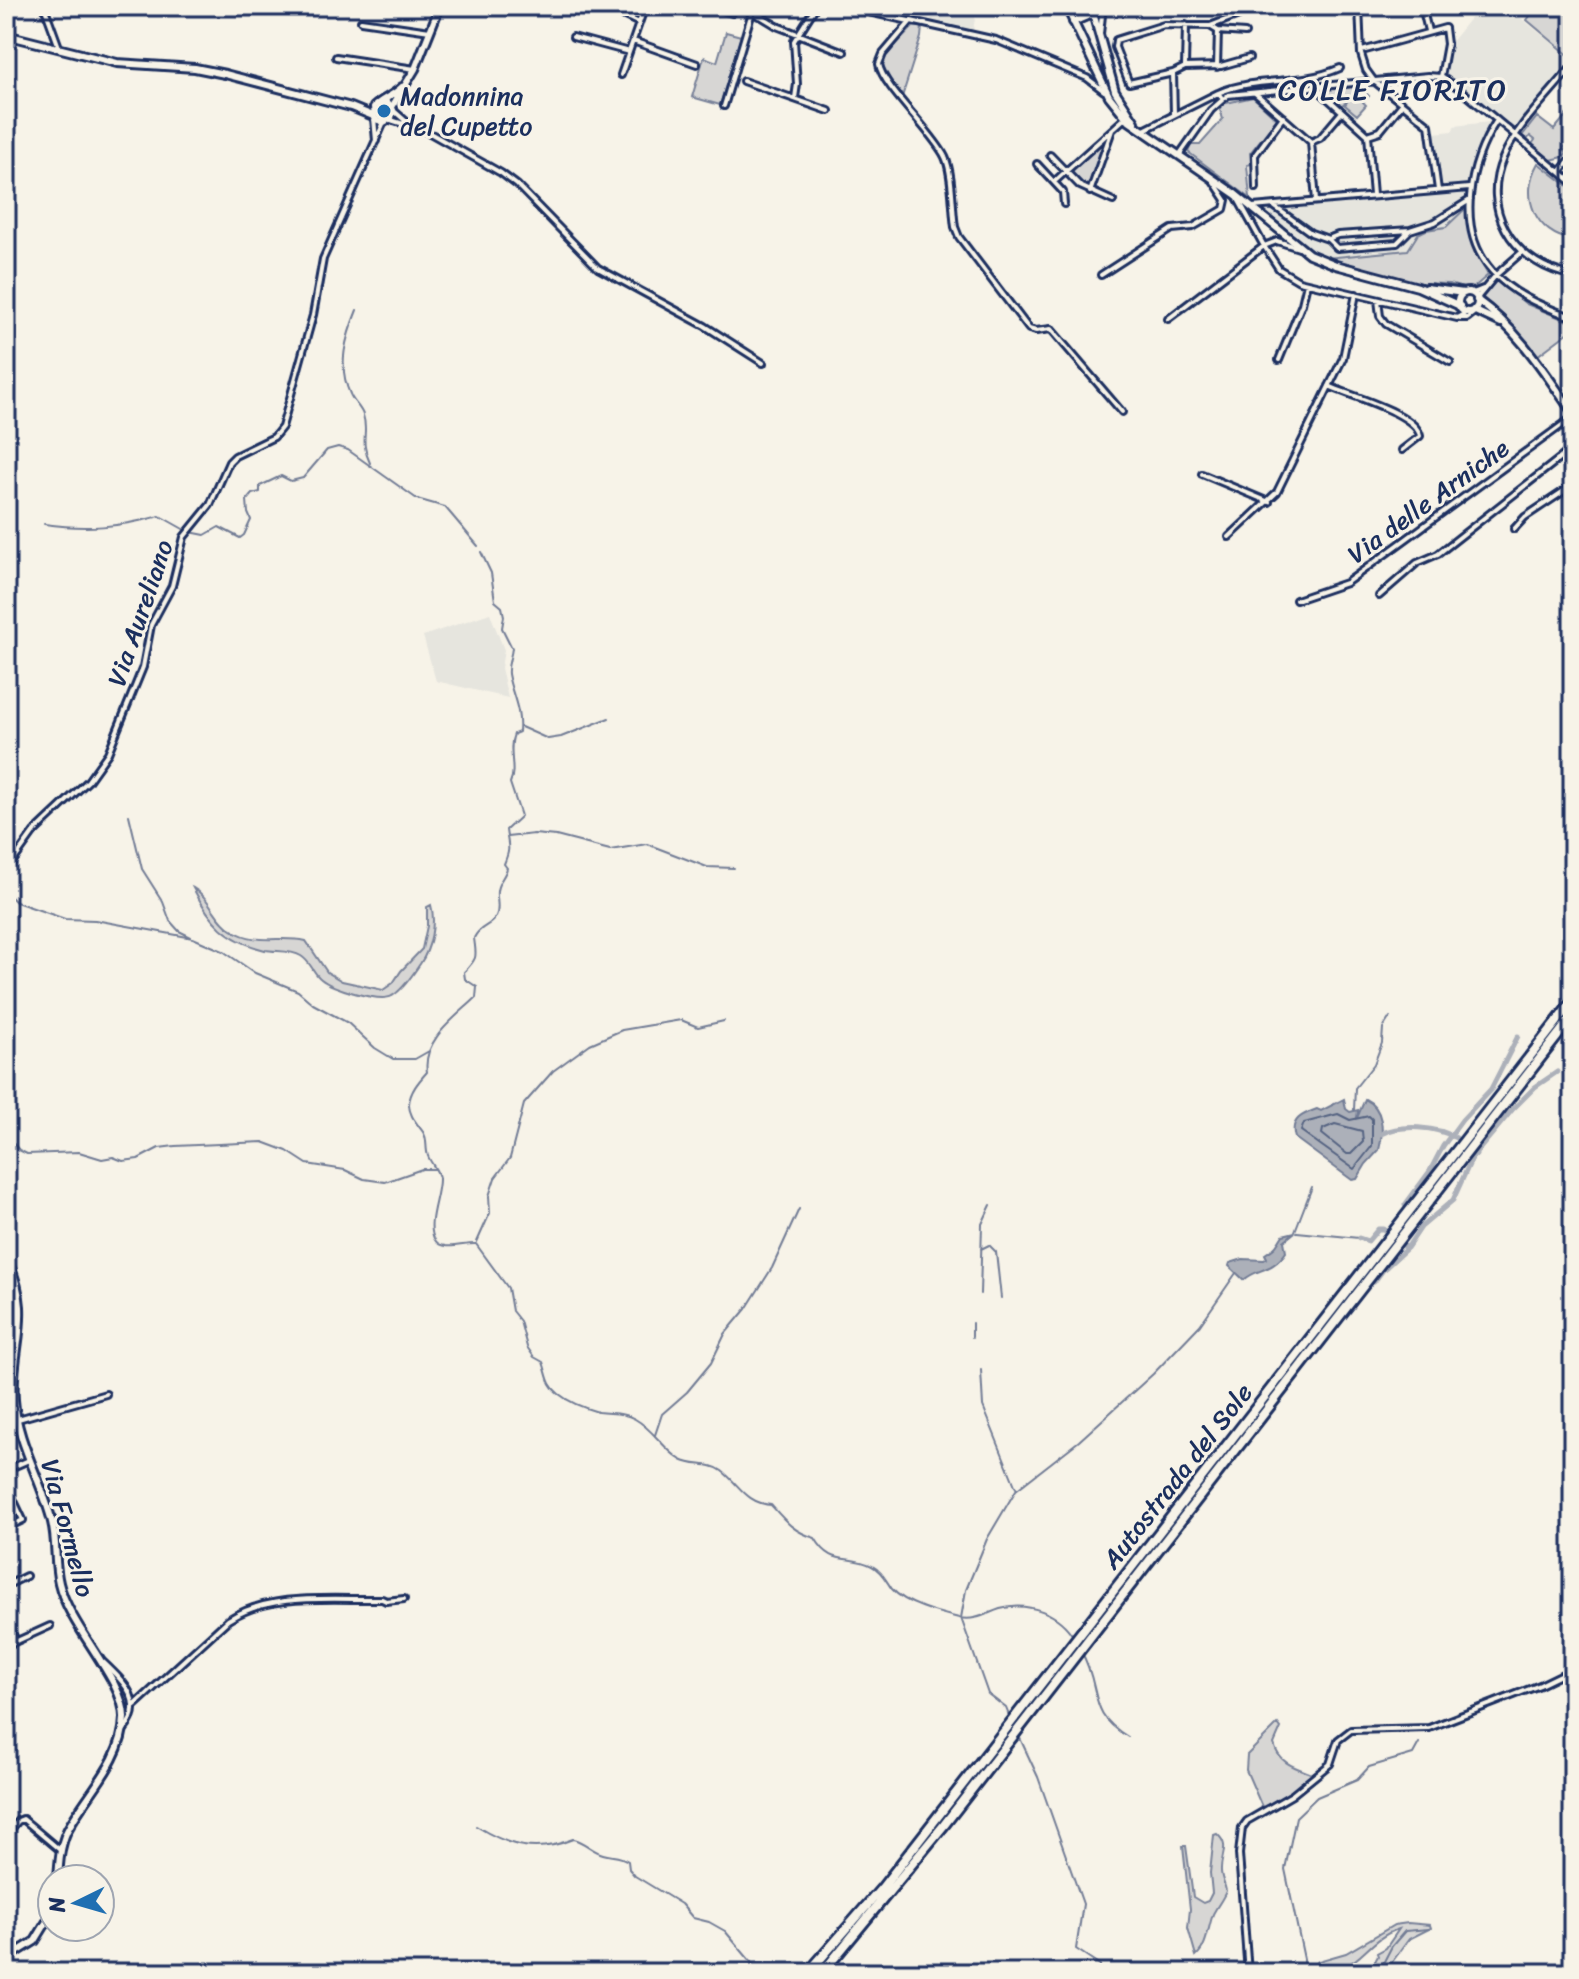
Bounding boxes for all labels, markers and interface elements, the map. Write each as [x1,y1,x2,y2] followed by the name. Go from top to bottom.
[1278,63,1508,117] district label: COLLE FIORITO
[400,73,532,149] place label: Madonnina del Cupetto
[375,102,393,120] marker: Madonnina del Cupetto
[1337,426,1519,576] street label: Via delle Arniche
[93,533,187,693] street label: Via Aureliano
[1089,1373,1265,1580] street label: Autostrada del Sole
[27,1454,109,1602] street label: Via Formello
[36,1863,116,1943] north arrow
[36,1895,77,1915] text: N

